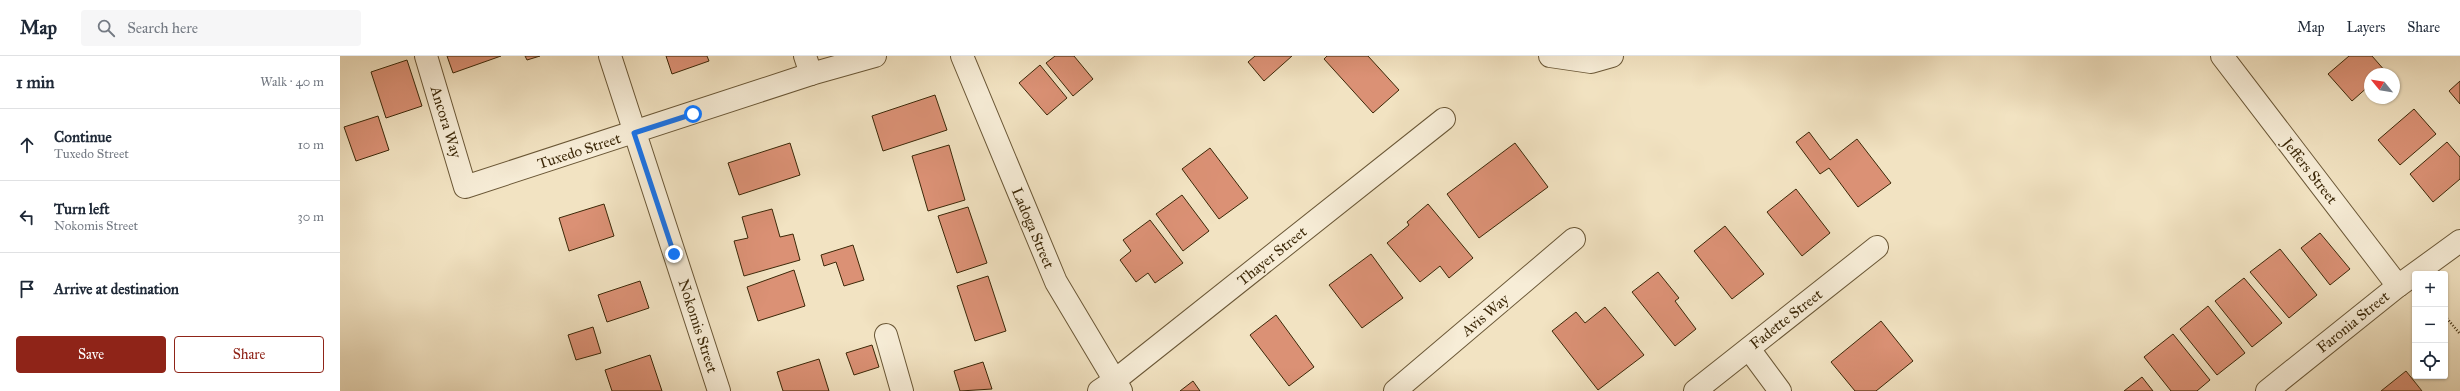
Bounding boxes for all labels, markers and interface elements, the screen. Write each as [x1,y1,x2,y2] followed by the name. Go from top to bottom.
[81,10,361,46] search box
[20,16,57,39] text: Map
[95,17,117,39] icon: search
[127,19,198,37] text: Search here
[2297,19,2325,36] text: Map
[2347,19,2385,36] text: Layers
[2407,19,2440,36] text: Share
[2364,68,2400,104] north arrow
[16,72,55,93] text: 1 min
[260,74,324,90] text: Walk · 40 m
[426,83,466,161] street label: Ancora Way
[684,105,702,123] route start
[54,128,112,146] text: Continue
[535,129,624,173] street label: Tuxedo Street
[2277,133,2342,209] street label: Jeffers Street
[16,134,38,156] icon: ahead
[298,137,324,153] text: 10 m
[54,146,129,162] text: Tuxedo Street
[1008,185,1058,272] street label: Ladoga Street
[54,200,110,218] text: Turn left
[16,206,38,228] icon: left
[298,209,324,225] text: 30 m
[54,218,138,234] text: Nokomis Street
[1234,222,1311,289] street label: Thayer Street
[665,245,683,263] route end
[2412,271,2448,379] map controls
[2412,271,2448,307] button: +
[674,277,722,376] street label: Nokomis Street
[16,278,38,300] icon: arrive
[54,280,179,298] text: Arrive at destination
[1746,285,1826,353] street label: Fadette Street
[2313,287,2393,357] street label: Faronia Street
[1457,289,1513,341] street label: Avis Way
[2412,307,2448,343] button: −
[16,336,166,373] button: Save
[174,336,324,373] button: Share
[2412,343,2448,379] button: locate

